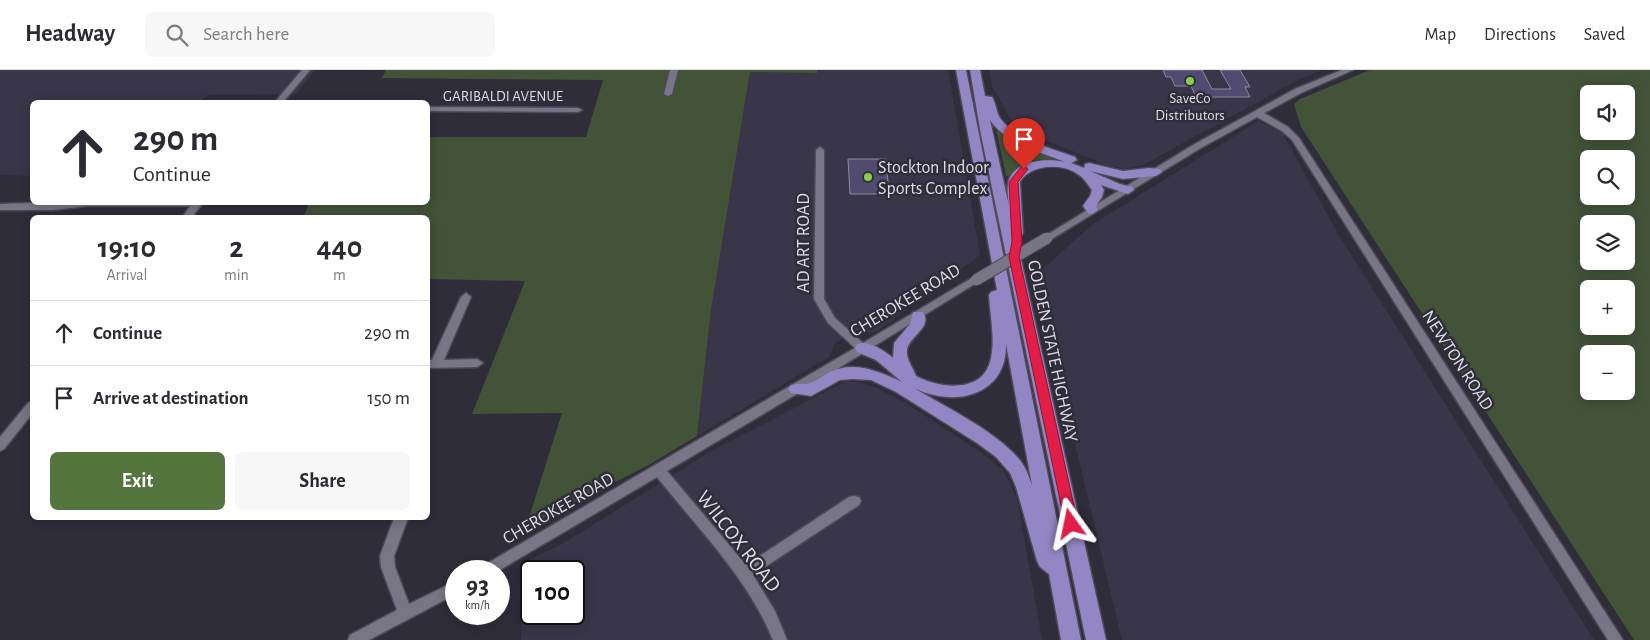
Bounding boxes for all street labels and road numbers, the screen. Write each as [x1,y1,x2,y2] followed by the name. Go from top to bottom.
[443,89,563,104] street label: GARIBALDI AVENUE
[795,193,813,293] street label: AD ART ROAD
[1024,259,1080,444] street label: GOLDEN STATE HIGHWAY
[847,261,964,341] street label: CHEROKEE ROAD
[1418,307,1496,414] street label: NEWTON ROAD
[500,470,617,548] street label: CHEROKEE ROAD
[693,487,785,596] street label: WILCOX ROAD

